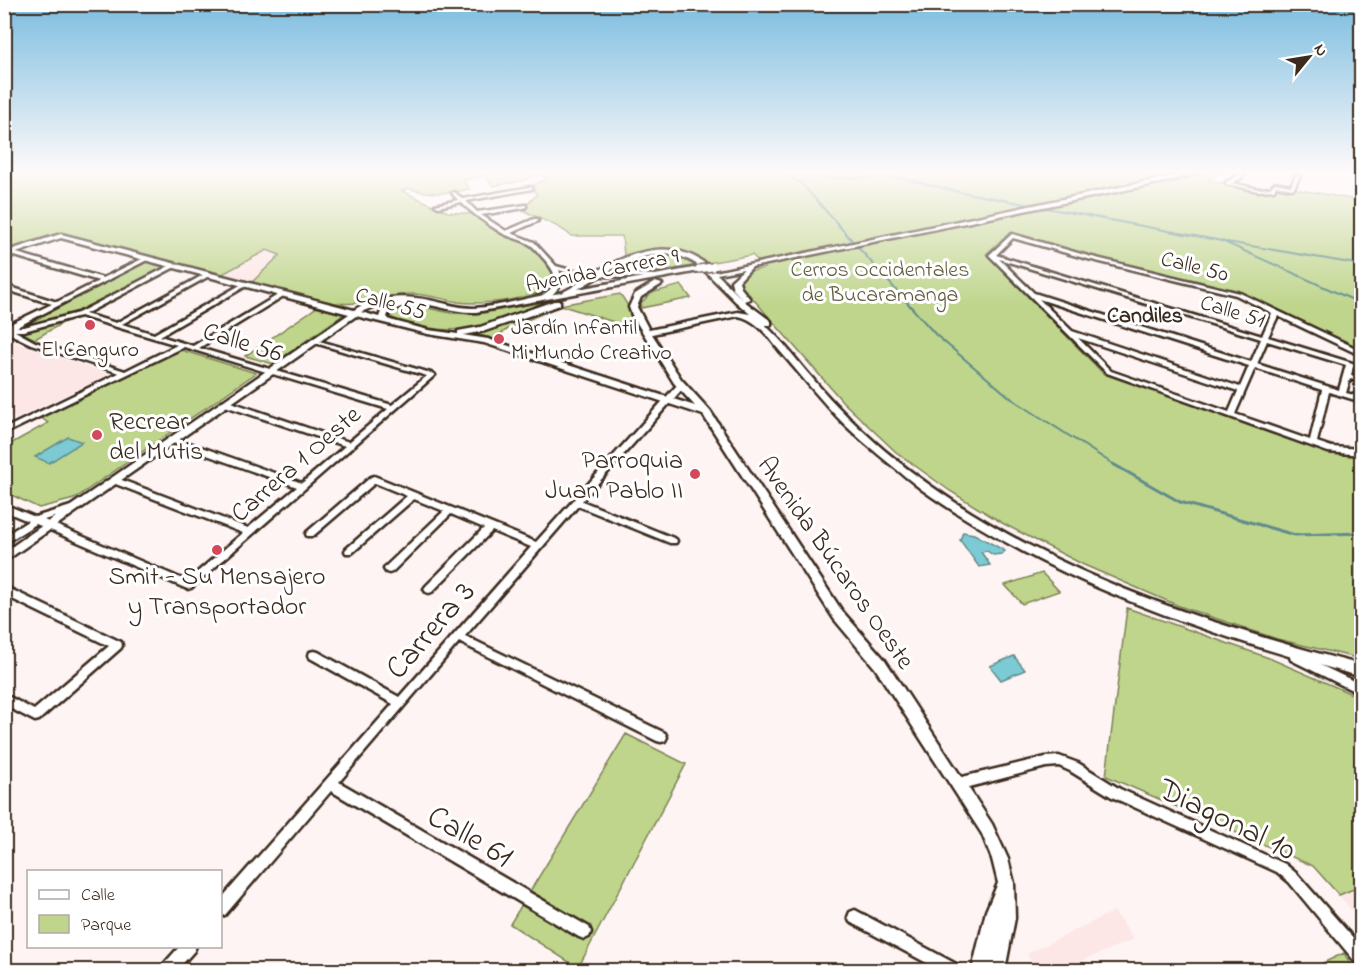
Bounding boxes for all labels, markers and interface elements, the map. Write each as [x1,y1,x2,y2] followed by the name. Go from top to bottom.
[1279,27,1339,87] north arrow
[1307,40,1333,61] text: N
[523,241,682,302] street label: Avenida Carrera 9
[1157,244,1232,292] street label: Calle 50
[791,255,969,313] park label: Cerros Occidentales de Bucaramanga
[351,280,429,330] street label: Calle 55
[1196,288,1269,338] street label: Calle 51
[1107,301,1183,333] district label: Candiles
[511,313,672,370] place label: Jardín Infantil Mi Mundo Creativo
[198,314,287,374] street label: Calle 56
[83,318,97,332] marker: El Canguro
[492,332,506,346] marker: Jardín Infantil Mi Mundo Creativo
[41,335,139,368] place label: El Canguro
[223,398,371,533] street label: Carrera 1 Oeste
[109,404,203,472] place label: Recrear del Mutis
[90,428,104,442] marker: Recrear del Mutis
[545,443,683,511] place label: Parroquia Juan Pablo II
[747,449,923,678] street label: Avenida Búcaros Oeste
[688,467,702,481] marker: Parroquia Juan Pablo II
[210,543,224,557] marker: Smit - Su Mensajero y Transportador
[109,559,325,627] place label: Smit - Su Mensajero y Transportador
[375,572,488,691] street label: Carrera 3
[1149,767,1303,875] street label: Diagonal 10
[418,795,521,881] street label: Calle 61
[27,870,222,948] legend
[81,883,116,909] text: Calle
[81,913,132,939] text: Parque

